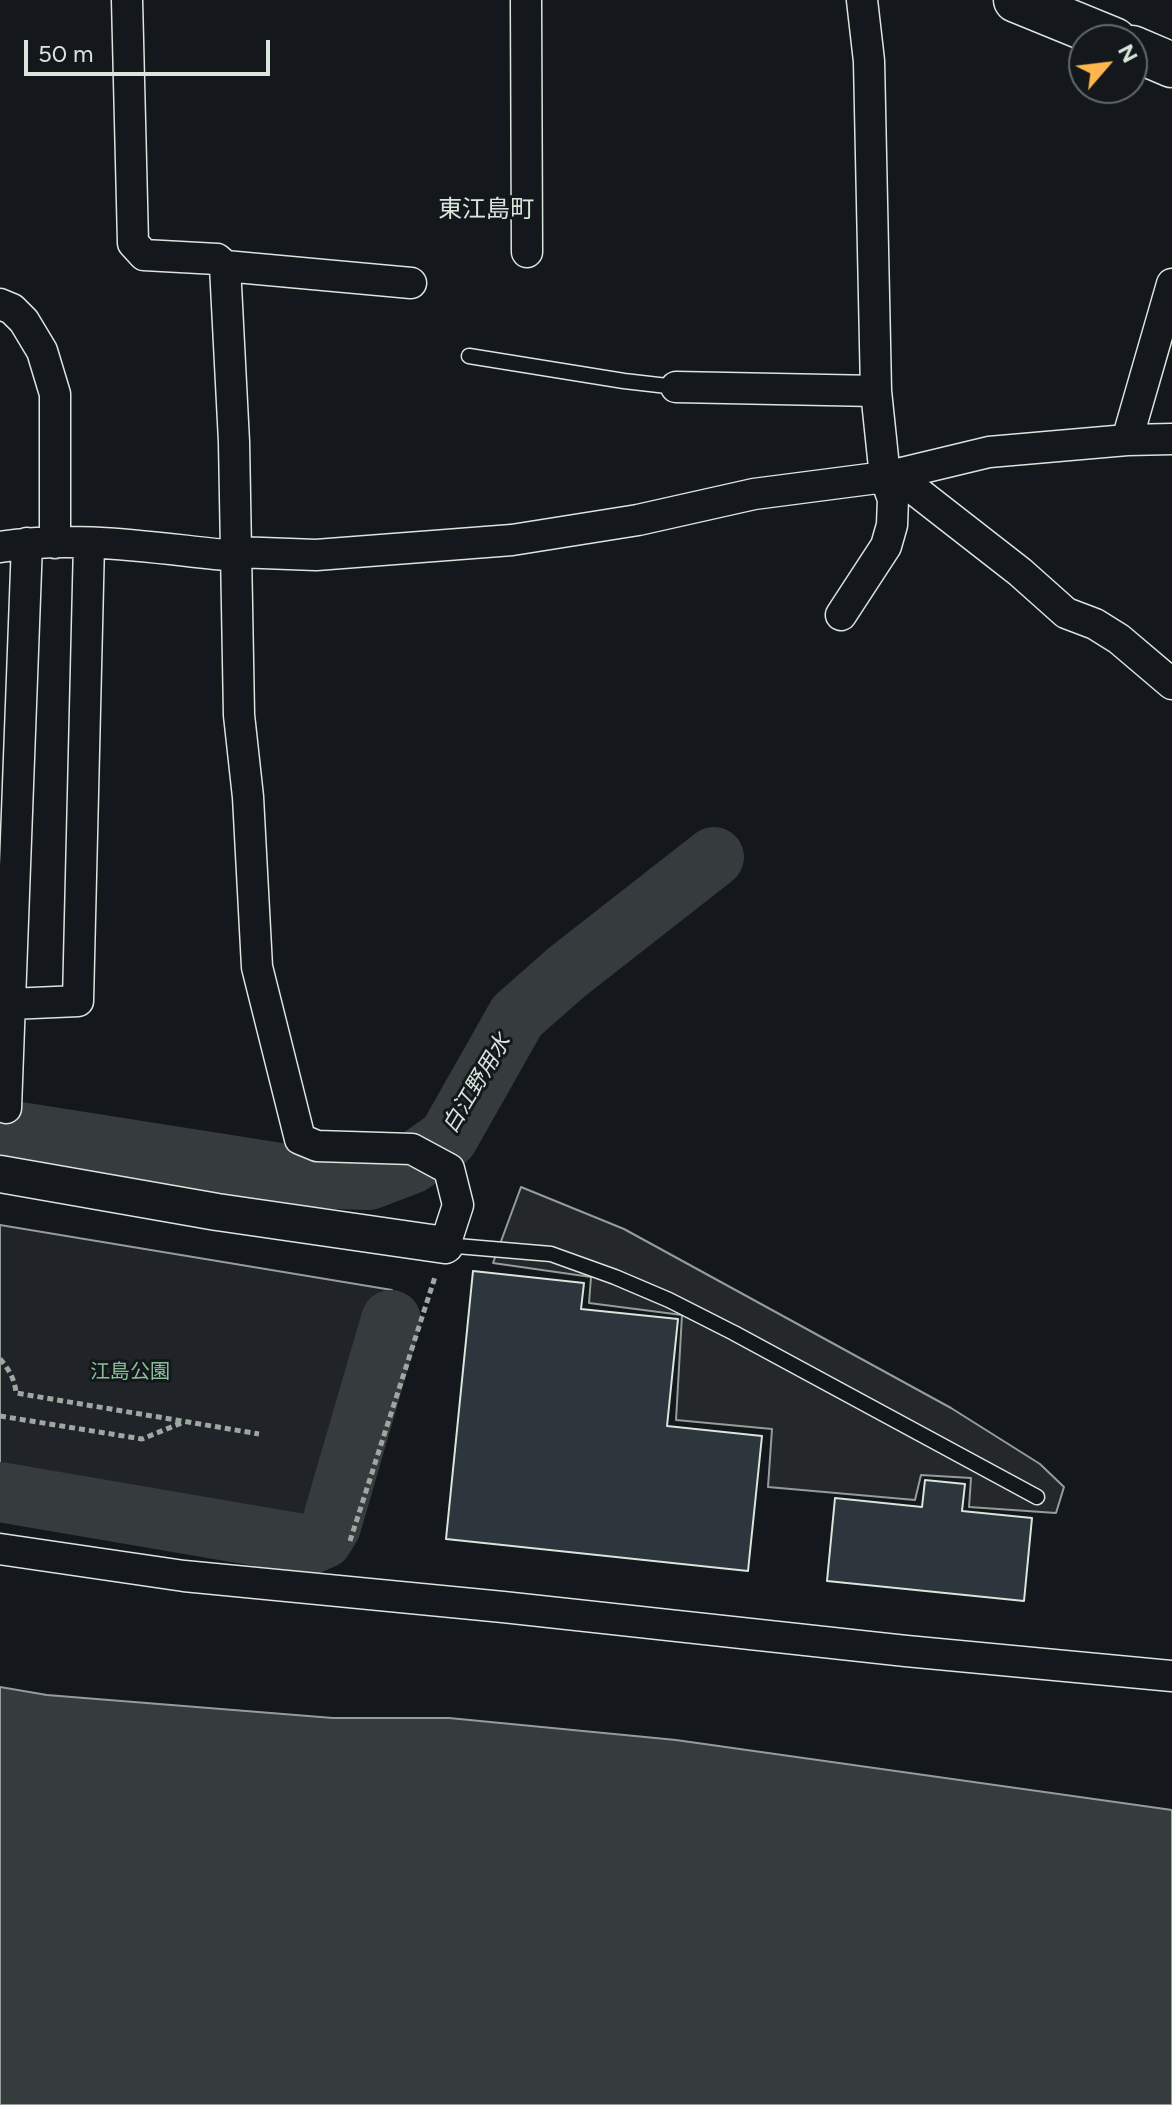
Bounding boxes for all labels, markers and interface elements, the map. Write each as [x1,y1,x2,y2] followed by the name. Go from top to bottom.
[28,24,274,74] scale bar
[1068,24,1148,104] north arrow
[38,39,94,68] text: 50 m
[1112,40,1144,67] text: N
[438,196,534,224] district label: 東江島町
[437,1030,517,1138] water label: 白江野用水
[90,1360,170,1384] park label: 江島公園

